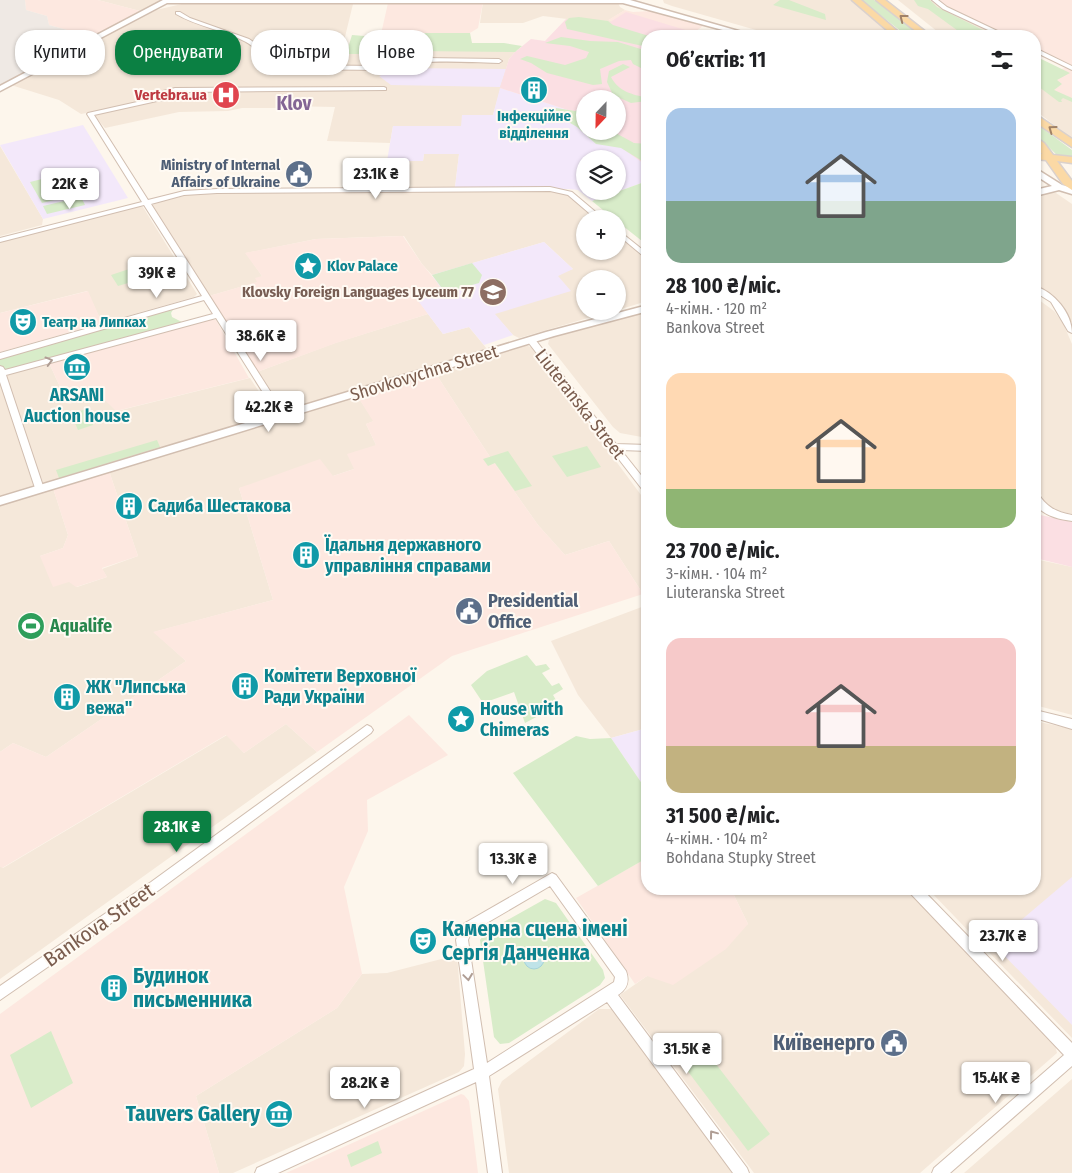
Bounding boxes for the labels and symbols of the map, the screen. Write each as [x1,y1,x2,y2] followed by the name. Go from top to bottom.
[900,15,909,24] one-way arrow
[519,75,549,105] building icon: Інфекційне відділення
[211,80,241,110] hospital icon: Vertebra.ua
[134,86,208,104] place label: Vertebra.ua
[576,90,626,140] north arrow
[276,92,313,115] district label: Klov
[497,107,571,142] place label: Інфекційне відділення
[1048,126,1058,135] one-way arrow
[161,156,281,191] place label: Ministry of Internal Affairs of Ukraine
[330,158,422,200] pin: 23.1K ₴
[284,159,314,189] public building icon: Ministry of Internal Affairs of Ukraine
[35,168,105,210] pin: 22K ₴
[293,251,323,281] place icon: Klov Palace
[122,256,192,299] pin: 39K ₴
[327,257,398,275] place label: Klov Palace
[478,277,508,307] school or university icon: Klovsky Foreign Languages Lyceum 77
[242,283,475,301] place label: Klovsky Foreign Languages Lyceum 77
[8,307,38,337] theatre icon: Театр на Липках
[42,313,147,331] place label: Театр на Липках
[215,320,307,362] pin: 38.6K ₴
[347,340,501,406] street label: Shovkovychna Street
[530,345,630,463] street label: Liuteranska Street
[62,352,92,382] museum icon: ARSANI Auction house
[44,356,53,367] one-way arrow
[23,384,130,427] place label: ARSANI Auction house
[223,390,315,433] pin: 42.2K ₴
[114,491,144,521] building icon: Садиба Шестакова
[148,495,291,517] place label: Садиба Шестакова
[324,534,491,577] place label: Їдальня державного управління справами
[291,540,321,570] building icon: Їдальня державного управління справами
[488,590,578,633] place label: Presidential Office
[454,596,484,626] public building icon: Presidential Office
[16,611,46,641] sports icon: Aqualife
[49,615,112,637] place label: Aqualife
[264,665,417,708] place label: Комітети Верховної Ради України
[230,671,260,701] building icon: Комітети Верховної Ради України
[85,676,186,719] place label: ЖК "Липська вежа"
[52,682,82,712] building icon: ЖК "Липська вежа"
[480,698,563,741] place label: House with Chimeras
[446,704,476,734] place icon: House with Chimeras
[131,810,223,853] pin: 28.1K ₴
[467,842,559,885] pin: 13.3K ₴
[39,877,160,973] street label: Bankova Street
[442,916,628,966] place label: Камерна сцена імені Сергія Данченка
[957,920,1049,962] pin: 23.7K ₴
[408,926,438,956] theatre icon: Камерна сцена імені Сергія Данченка
[133,963,252,1013] place label: Будинок письменника
[99,973,129,1003] building icon: Будинок письменника
[462,974,473,982] one-way arrow
[879,1028,909,1058] public building icon: Київенерго
[773,1030,875,1056] place label: Київенерго
[641,1032,733,1075] pin: 31.5K ₴
[950,1062,1042,1104] pin: 15.4K ₴
[319,1066,411,1109] pin: 28.2K ₴
[264,1099,294,1129] museum icon: Tauvers Gallery
[126,1101,261,1127] place label: Tauvers Gallery
[710,1130,719,1140] one-way arrow

